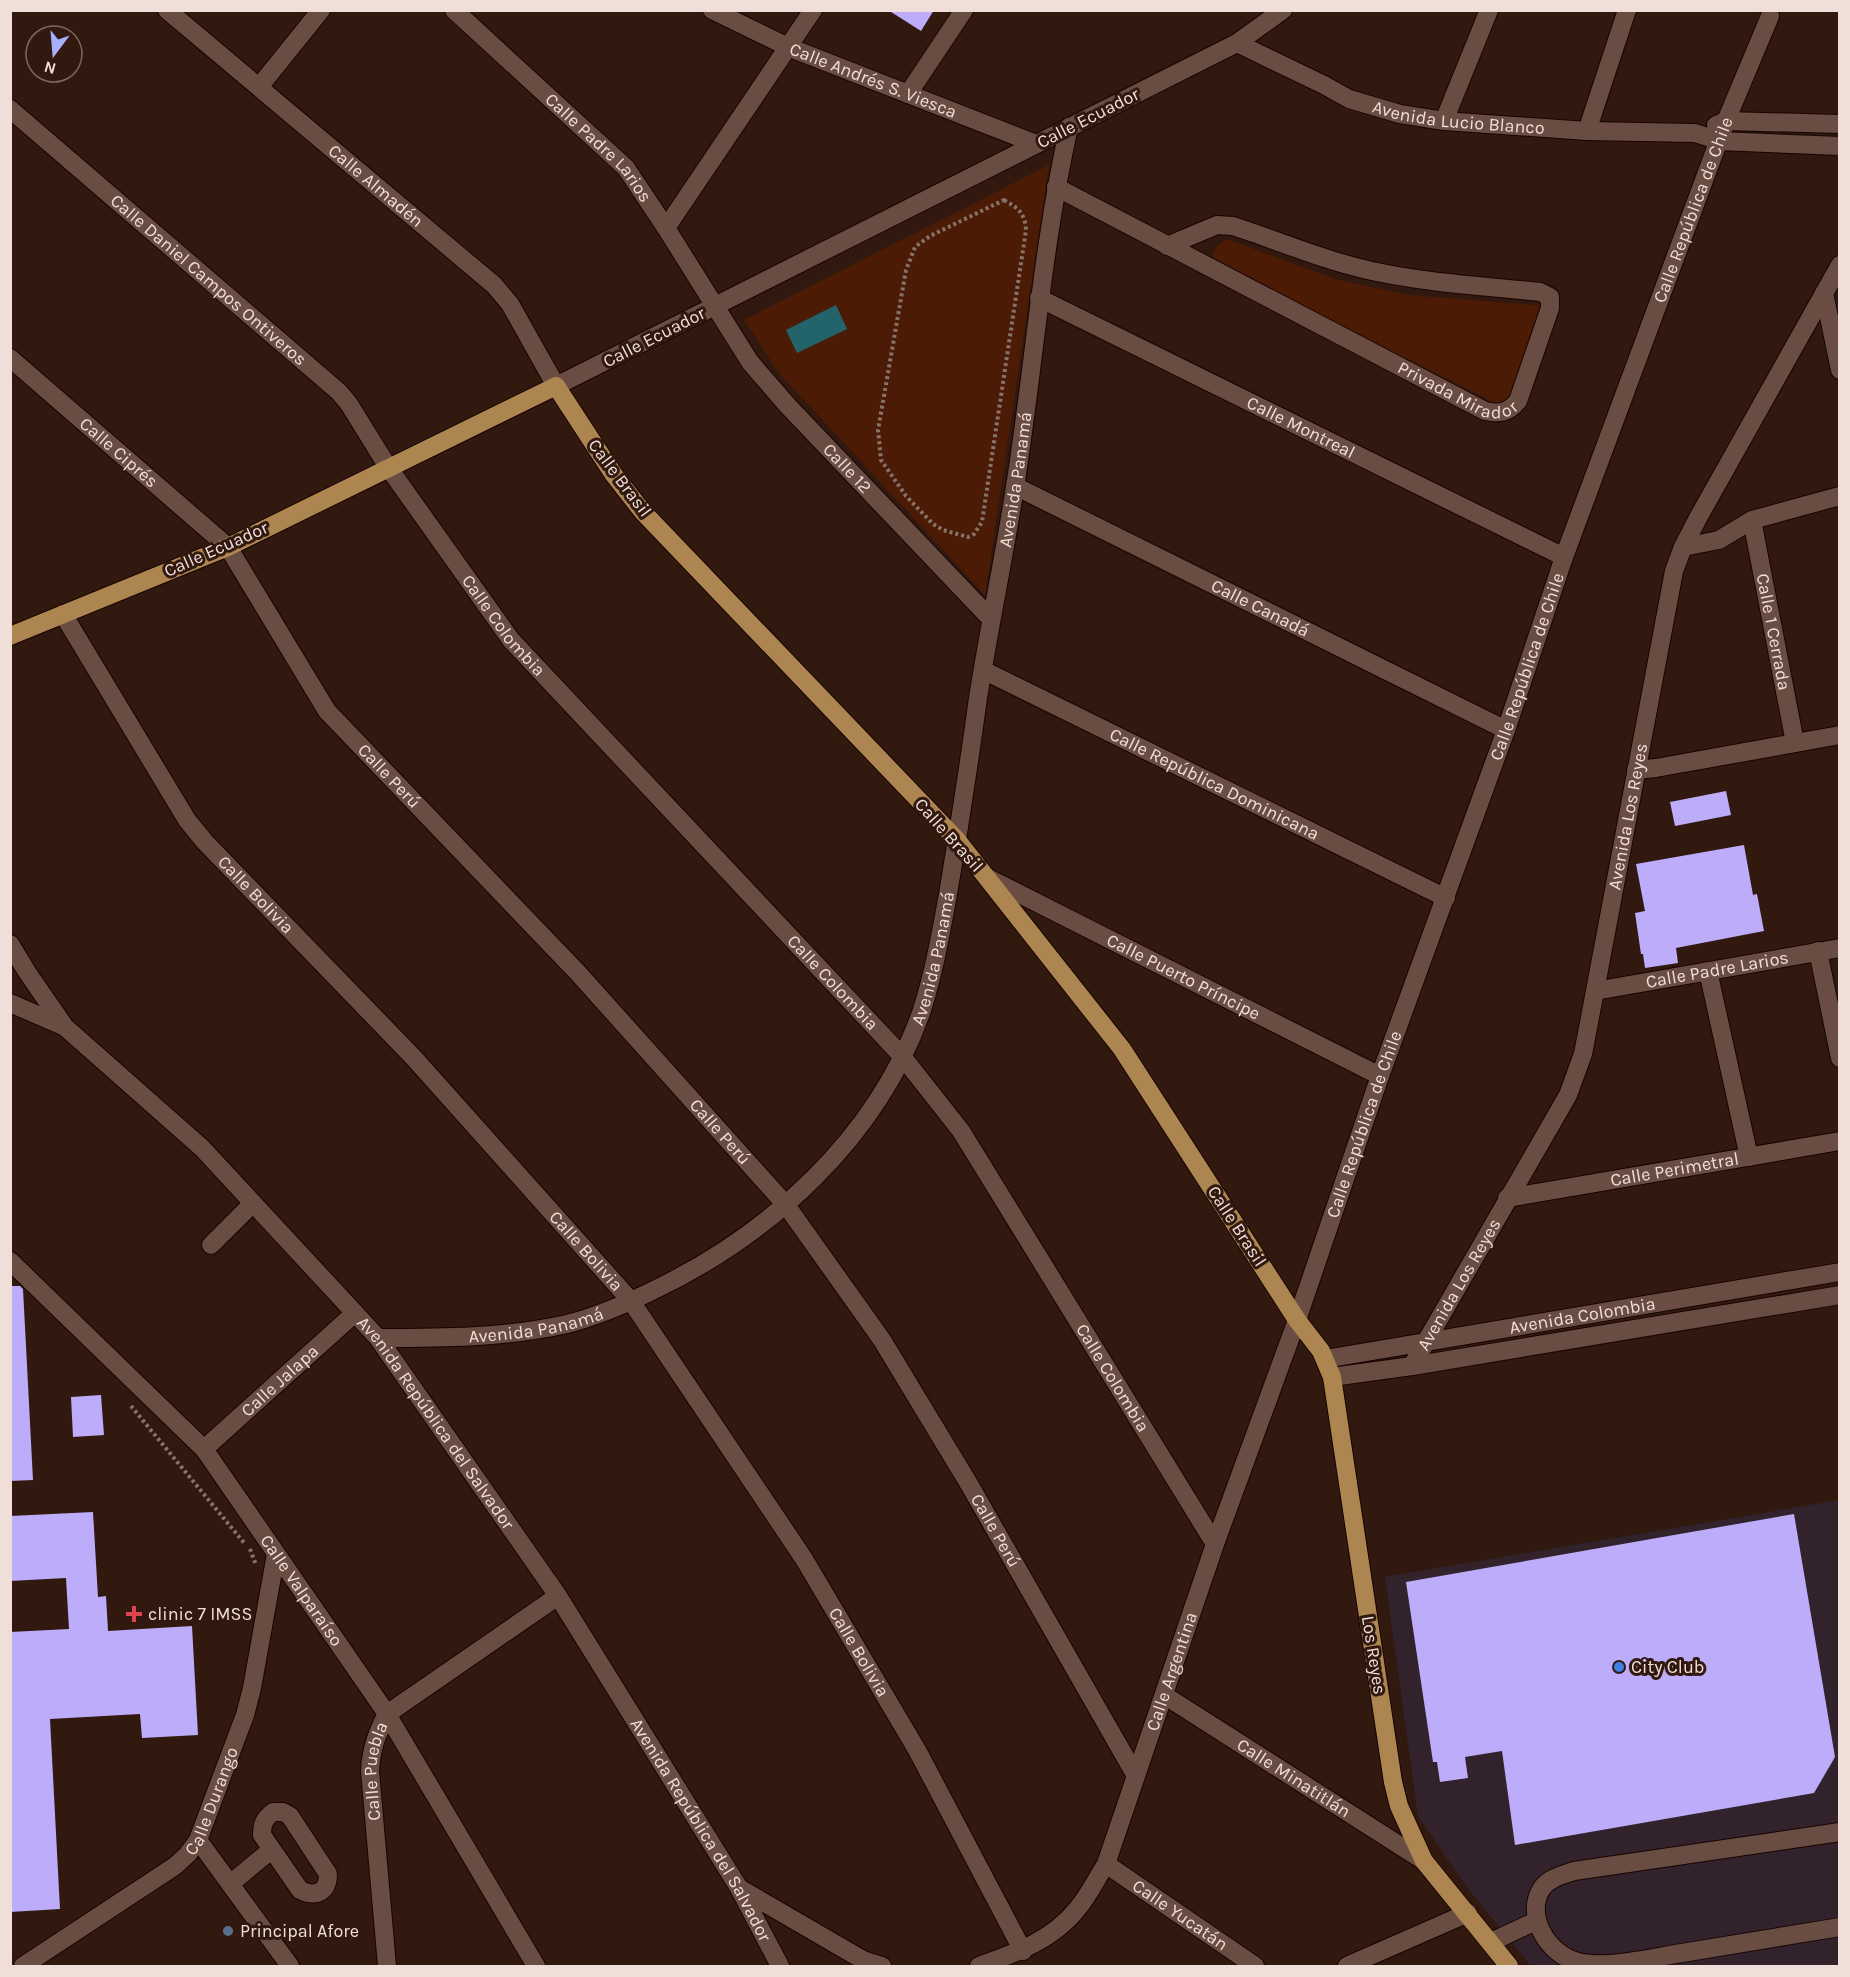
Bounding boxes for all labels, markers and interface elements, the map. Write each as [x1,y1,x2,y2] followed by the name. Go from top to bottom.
[24,24,84,84] north arrow
[786,38,960,123] street label: Calle Andrés S. Viesca
[42,57,58,79] text: N
[1033,83,1143,153] street label: Calle Ecuador
[541,88,657,206] street label: Calle Padre Larios
[1370,95,1545,139] street label: Avenida Lucio Blanco
[1648,114,1738,306] street label: Calle República de Chile
[324,139,428,232] street label: Calle Almadén
[106,189,311,370] street label: Calle Daniel Campos Ontiveros
[599,302,709,372] street label: Calle Ecuador
[1394,356,1523,424] street label: Privada Mirador
[1243,391,1359,463] street label: Calle Montreal
[994,411,1037,549] street label: Avenida Panamá
[75,412,163,492] street label: Calle Ciprés
[584,435,656,521] street label: Calle Brasil
[818,439,876,498] street label: Calle 12
[160,516,272,582] street label: Calle Ecuador
[457,570,550,681] street label: Calle Colombia
[1485,570,1569,763] street label: Calle República de Chile
[1752,572,1796,692] street label: Calle 1 Cerrada
[1208,574,1313,642] street label: Calle Canadá
[1106,723,1323,845] street label: Calle República Dominicana
[353,739,425,813] street label: Calle Perú
[1603,741,1652,892] street label: Avenida Los Reyes
[910,793,988,877] street label: Calle Brasil
[213,851,299,938] street label: Calle Bolivia
[906,890,959,1028] street label: Avenida Panamá
[1103,929,1264,1025] street label: Calle Puerto Príncipe
[783,930,883,1035] street label: Calle Colombia
[1644,946,1790,993] street label: Calle Padre Larios
[1322,1028,1407,1221] street label: Calle República de Chile
[685,1094,756,1169] street label: Calle Perú
[1609,1148,1741,1191] street label: Calle Perimetral
[1203,1181,1271,1271] street label: Calle Brasil
[545,1206,628,1296] street label: Calle Bolivia
[1412,1215,1506,1354] street label: Avenida Los Reyes
[1508,1292,1657,1339] street label: Avenida Colombia
[468,1302,606,1347] street label: Avenida Panamá
[352,1312,519,1534] street label: Avenida República del Salvador
[1071,1320,1154,1436] street label: Calle Colombia
[236,1340,323,1421] street label: Calle Jalapa
[966,1490,1025,1571] street label: Calle Perú
[255,1530,348,1650] street label: Calle Valparaíso
[148,1603,252,1625] place label: clinic 7 IMSS
[824,1603,894,1701] street label: Calle Bolivia
[125,1605,143,1623] marker: clinic 7 IMSS
[1141,1609,1202,1734] street label: Calle Argentina
[1357,1614,1391,1696] street label: Los Reyes
[1631,1656,1704,1678] place label: City Club
[1612,1660,1626,1674] marker: City Club
[625,1714,776,1946] street label: Avenida República del Salvador
[359,1718,393,1822] street label: Calle Puebla
[1233,1733,1355,1822] street label: Calle Minatitlán
[180,1744,243,1860] street label: Calle Durango
[1128,1874,1232,1955] street label: Calle Yucatán
[240,1920,359,1942] place label: Principal Afore
[221,1924,235,1938] marker: Principal Afore

